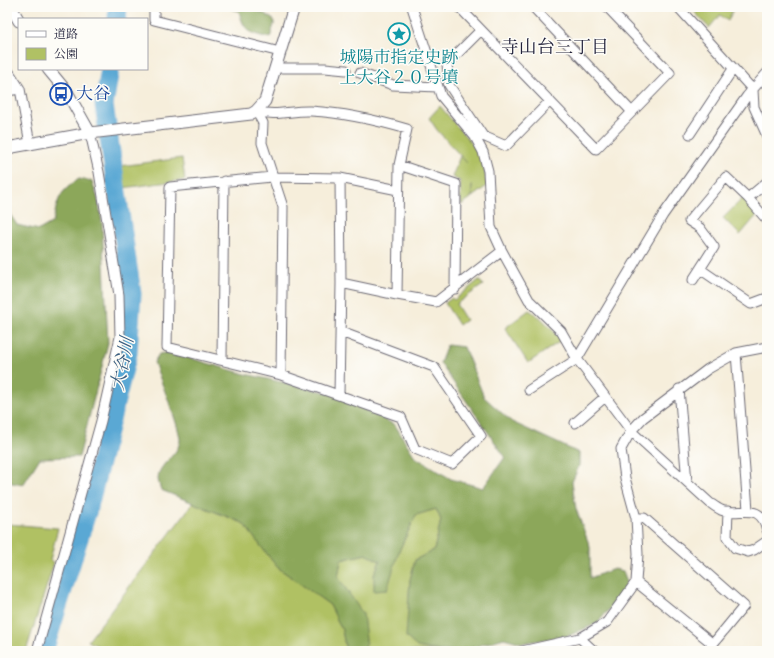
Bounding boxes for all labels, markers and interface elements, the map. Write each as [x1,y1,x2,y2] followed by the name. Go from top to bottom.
[18,18,148,70] legend
[386,21,412,47] place icon: 城陽市指定史跡 上大谷２０号墳
[54,27,78,42] text: 道路
[501,37,609,59] district label: 寺山台三丁目
[54,47,78,62] text: 公園
[340,47,459,89] place label: 城陽市指定史跡 上大谷２０号墳
[48,81,74,107] bus stop icon: 大谷
[76,83,110,105] place label: 大谷
[107,333,139,393] water label: 大谷川

